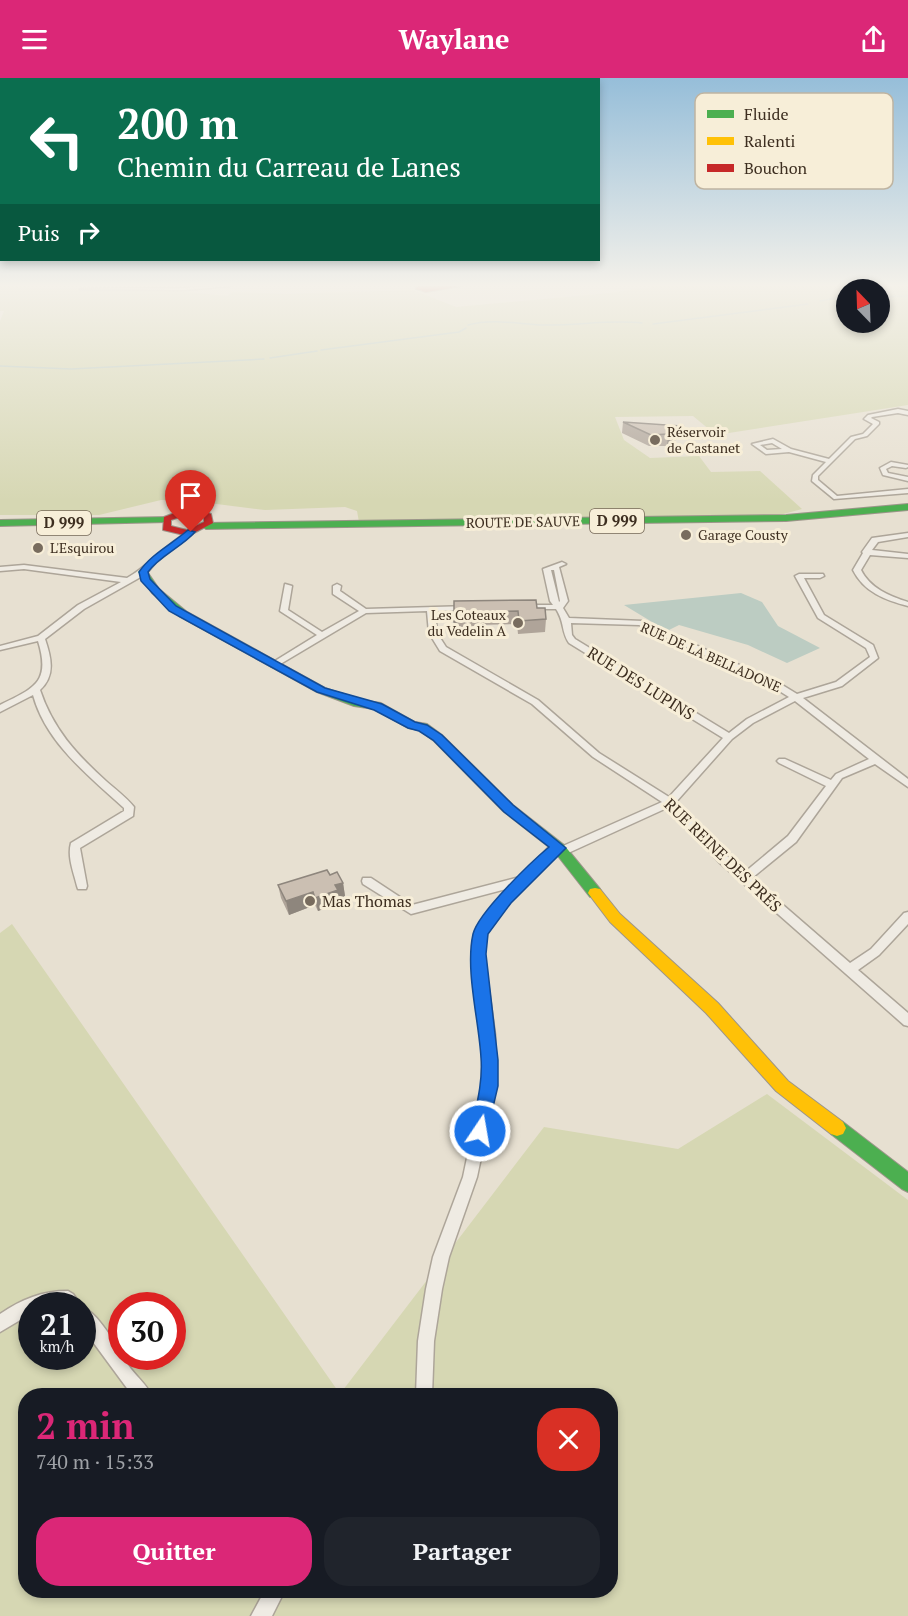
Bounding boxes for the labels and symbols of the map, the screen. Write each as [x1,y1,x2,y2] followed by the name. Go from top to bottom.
[695,93,893,189] legend
[744,103,788,125] text: Fluide
[744,130,796,152] text: Ralenti
[744,157,808,179] text: Bouchon
[836,279,890,333] north arrow
[667,422,741,457] place label: Réservoir de Castanet
[648,433,662,447] marker: Réservoir de Castanet
[165,470,216,532] pin
[590,509,644,533] road number: D 999
[37,511,91,535] road number: D 999
[466,511,580,532] street label: ROUTE DE SAUVE
[698,525,789,544] place label: Garage Cousty
[679,528,693,542] marker: Garage Cousty
[50,538,114,557] place label: L'Esquirou
[31,541,45,555] marker: L'Esquirou
[428,605,507,640] place label: Les Coteaux du Vedelin A
[511,616,525,630] marker: Les Coteaux du Vedelin A
[638,617,785,696] street label: RUE DE LA BELLADONE
[583,641,699,725] street label: RUE DES LUPINS
[660,793,786,917] street label: RUE REINE DES PRÉS
[322,890,412,912] place label: Mas Thomas
[303,894,317,908] marker: Mas Thomas
[448,1099,512,1163] position arrow
[108,1292,186,1370] speed limit sign: 30

